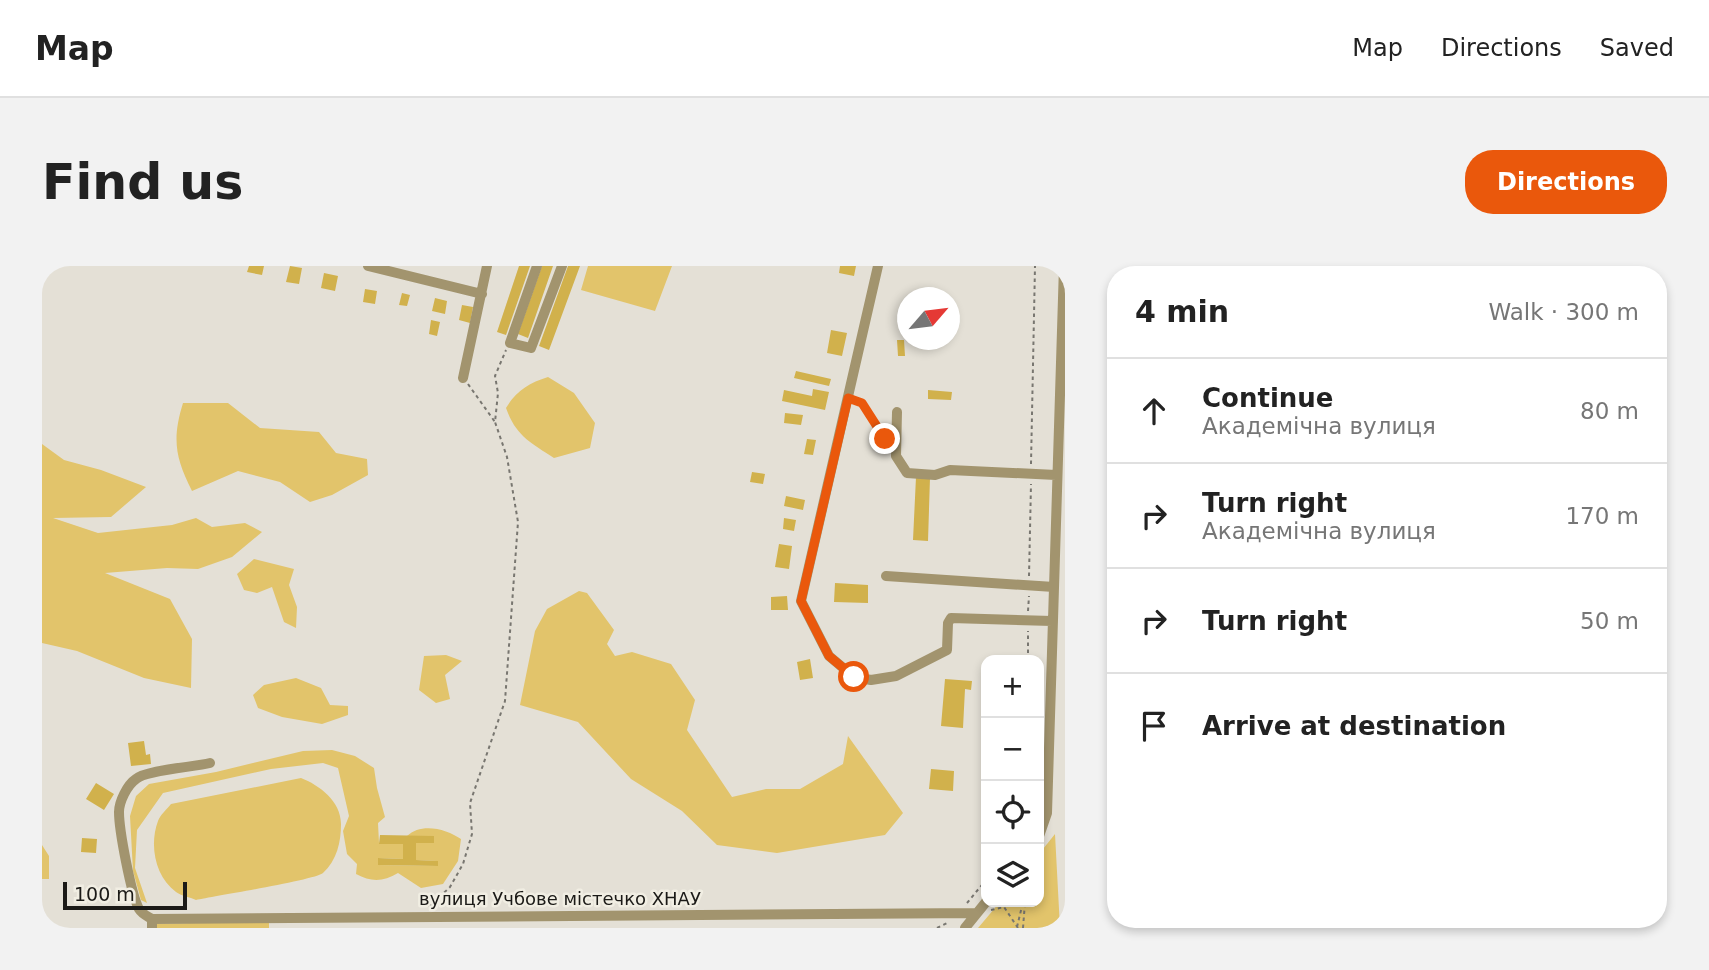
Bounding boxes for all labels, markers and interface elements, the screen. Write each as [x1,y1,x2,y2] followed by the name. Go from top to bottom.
[35,29,114,68] text: Map
[1352,34,1403,62] text: Map
[1441,34,1562,62] text: Directions
[1600,34,1674,62] text: Saved
[1465,150,1667,214] button: Directions
[42,154,243,211] text: Find us
[897,287,960,350] north arrow
[1135,294,1229,329] text: 4 min
[1488,299,1639,325] text: Walk · 300 m
[1202,383,1333,413] text: Continue
[1135,392,1173,430] icon: ahead
[1580,398,1639,424] text: 80 m
[1202,413,1436,439] text: Академічна вулиця
[869,423,900,454] route end
[1202,488,1347,518] text: Turn right
[1135,497,1173,535] icon: right
[1565,503,1639,529] text: 170 m
[1202,518,1436,544] text: Академічна вулиця
[1135,602,1173,640] icon: right
[1202,606,1347,636] text: Turn right
[1580,608,1639,634] text: 50 m
[981,655,1044,907] map controls
[981,655,1044,718] button: +
[838,661,869,692] route start
[1135,707,1173,745] icon: arrive
[1202,711,1506,741] text: Arrive at destination
[981,718,1044,781] button: −
[981,781,1044,844] button: locate
[981,844,1044,907] button: layers
[63,879,187,911] scale bar
[74,883,135,905] text: 100 m
[419,888,701,909] street label: вулиця Учбове містечко ХНАУ

